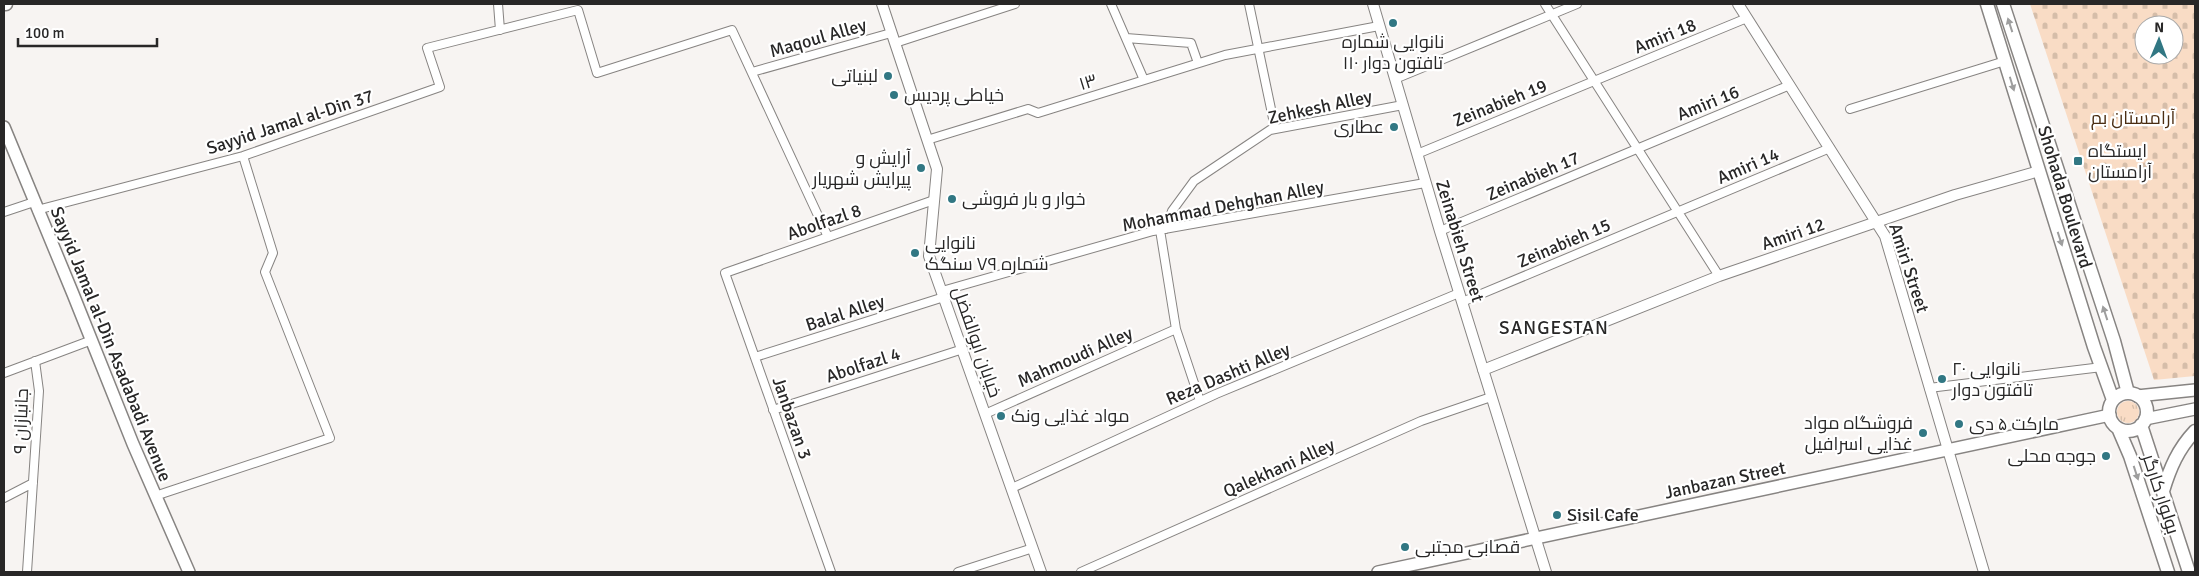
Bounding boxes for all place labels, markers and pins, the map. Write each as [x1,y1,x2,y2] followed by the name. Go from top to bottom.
[1387,17,1399,29] marker: نانوایی شماره ۱۱۰ تافتون دوار
[1342,31,1444,74] place label: نانوایی شماره ۱۱۰ تافتون دوار
[831,65,878,87] place label: لبنیاتی
[882,70,894,82] marker: لبنیاتی
[904,84,1004,107] place label: خیاطی پردیس
[888,89,900,101] marker: خیاطی پردیس
[1334,116,1384,138] place label: عطاری
[1388,121,1400,133] marker: عطاری
[2088,140,2152,183] place label: ایستگاه آرامستان
[811,147,911,191] place label: آرایش و پیرایش شهریار
[2072,155,2084,167] marker: ایستگاه آرامستان
[915,162,927,174] marker: آرایش و پیرایش شهریار
[962,188,1085,210] place label: خوار و بار فروشی
[946,193,958,205] marker: خوار و بار فروشی
[925,232,1049,275] place label: نانوایی شماره ۷۹ سنگک
[909,247,921,259] marker: نانوایی شماره ۷۹ سنگک
[1951,358,2033,401] place label: نانوایی ۲۰ تافتون دوار
[1936,373,1948,385] marker: نانوایی ۲۰ تافتون دوار
[1011,405,1130,427] place label: مواد غذایی ونک
[995,410,1007,422] marker: مواد غذایی ونک
[1804,412,1913,455] place label: فروشگاه مواد غذایی اسرافیل
[1969,413,2059,435] place label: مارکت ۵ دی
[1953,418,1965,430] marker: مارکت ۵ دی
[1917,427,1929,439] marker: فروشگاه مواد غذایی اسرافیل
[2007,445,2096,467] place label: جوجه محلی
[2100,450,2112,462] marker: جوجه محلی
[1567,504,1639,526] place label: Sisil Cafe
[1551,509,1563,521] marker: Sisil Cafe
[1415,536,1520,558] place label: قصابی مجتبی
[1399,541,1411,553] marker: قصابی مجتبی

